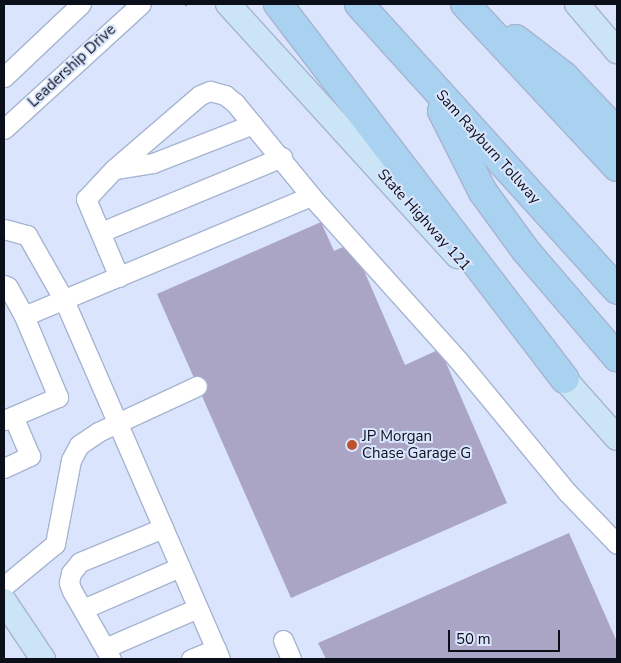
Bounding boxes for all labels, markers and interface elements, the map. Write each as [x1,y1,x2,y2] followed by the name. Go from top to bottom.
[24,21,120,111] street label: Leadership Drive
[432,86,544,208] street label: Sam Rayburn Tollway
[374,166,474,274] street label: State Highway 121
[362,427,471,462] place label: JP Morgan Chase Garage G
[346,439,358,451] marker: JP Morgan Chase Garage G
[451,620,564,652] scale bar
[456,629,491,649] text: 50 m

